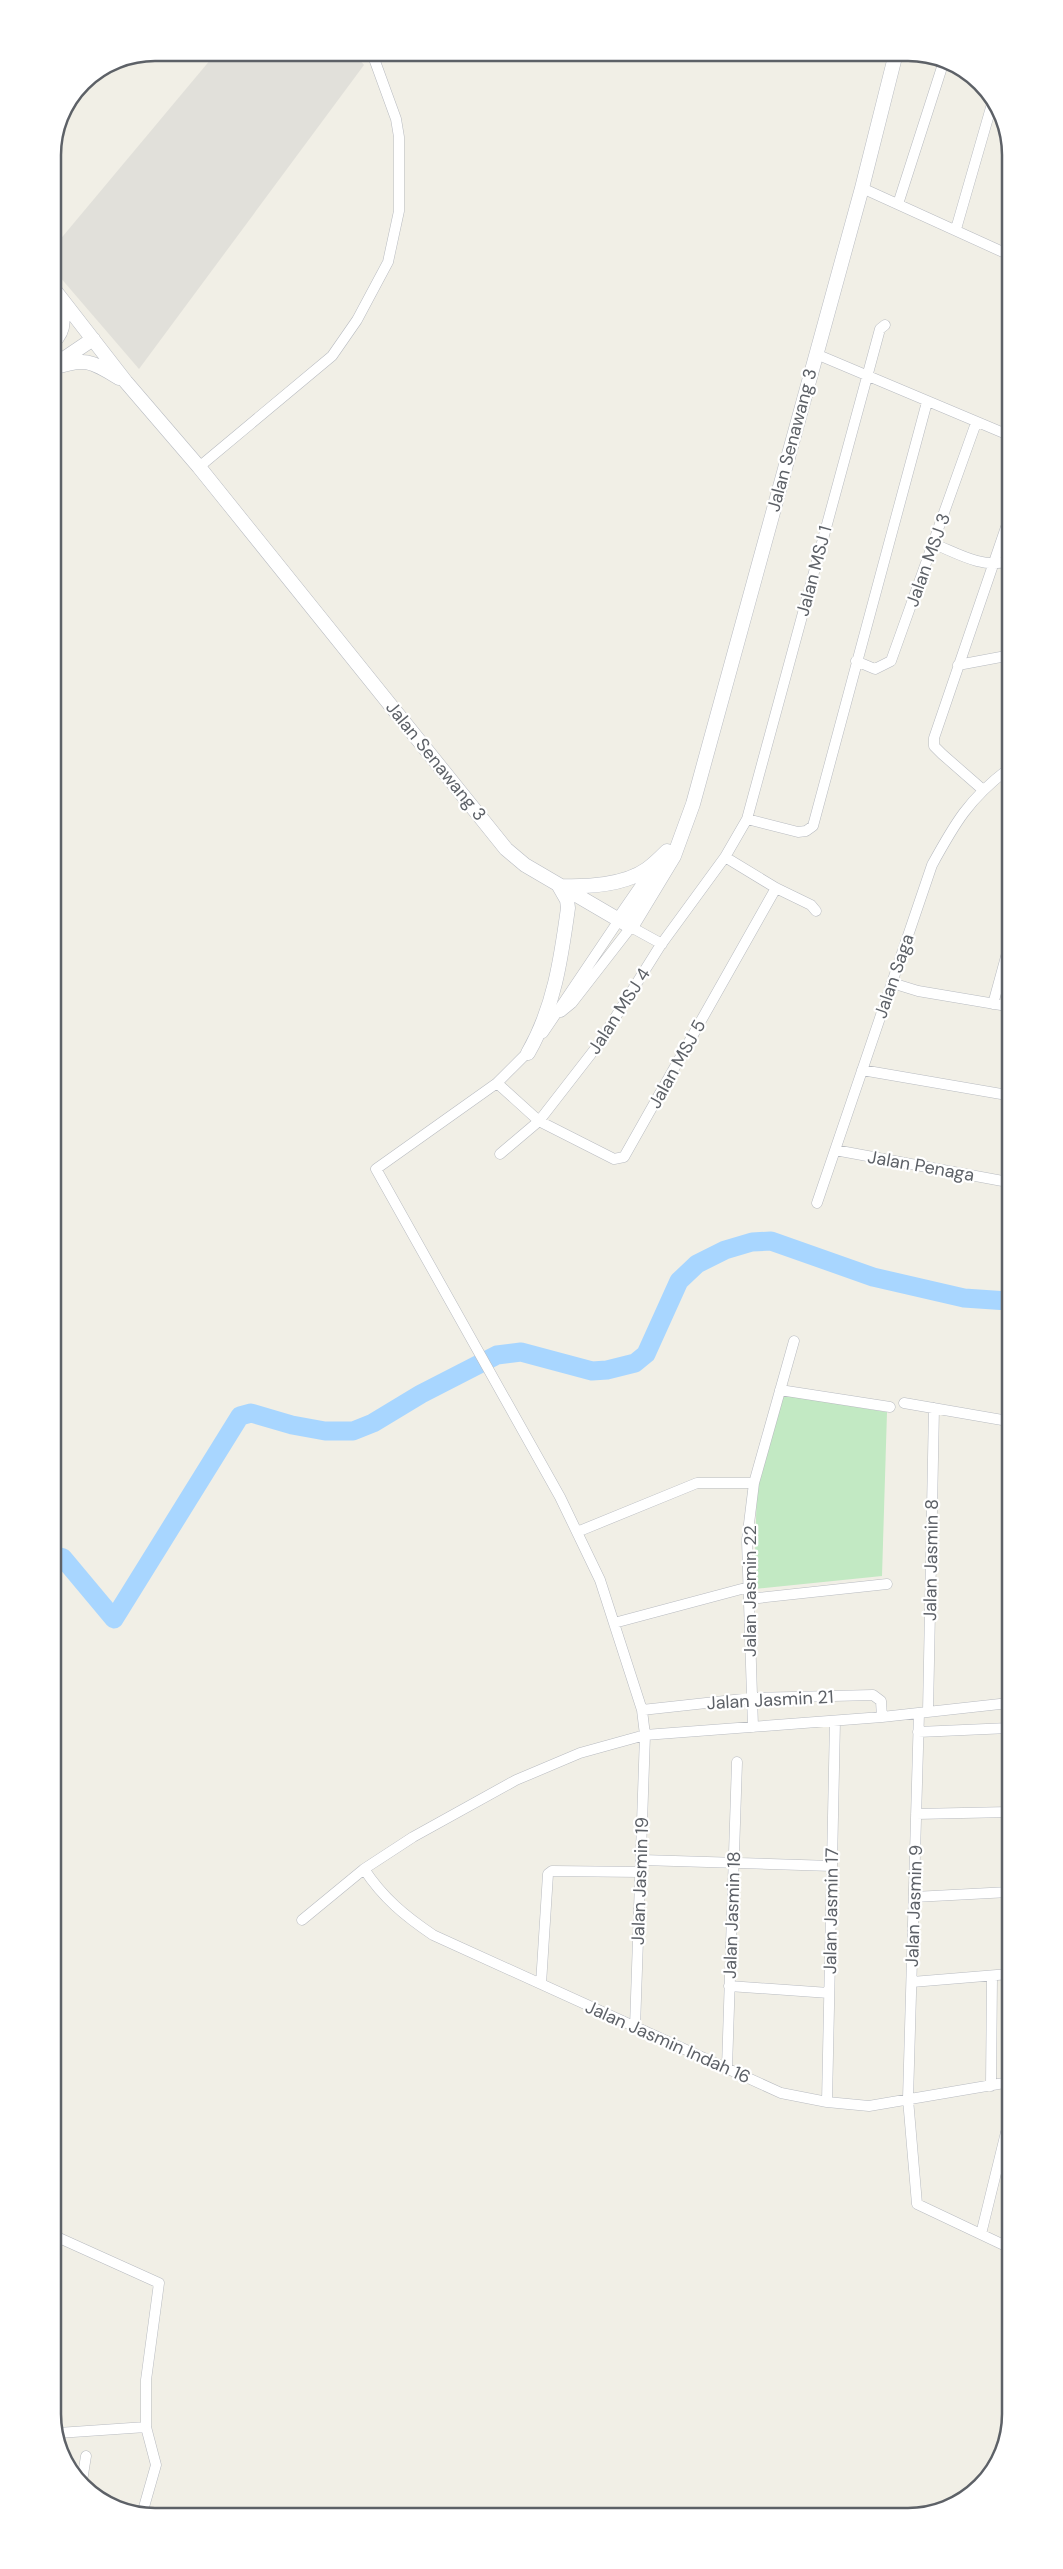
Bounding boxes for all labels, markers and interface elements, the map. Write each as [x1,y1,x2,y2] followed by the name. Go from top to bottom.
[761,366,823,514] street label: Jalan Senawang 3
[900,510,956,610] street label: Jalan MSJ 3
[790,523,838,619] street label: Jalan MSJ 1
[380,696,492,826] street label: Jalan Senawang 3
[868,931,920,1021] street label: Jalan Saga
[582,963,656,1059] street label: Jalan MSJ 4
[643,1015,711,1113] street label: Jalan MSJ 5
[866,1145,976,1187] street label: Jalan Penaga
[918,1499,944,1621] street label: Jalan Jasmin 8
[738,1525,762,1657] street label: Jalan Jasmin 22
[706,1685,834,1715] street label: Jalan Jasmin 21
[626,1817,654,1945] street label: Jalan Jasmin 19
[900,1844,928,1968] street label: Jalan Jasmin 9
[818,1848,844,1974] street label: Jalan Jasmin 17
[718,1851,746,1979] street label: Jalan Jasmin 18
[581,1995,755,2089] street label: Jalan Jasmin Indah 16

